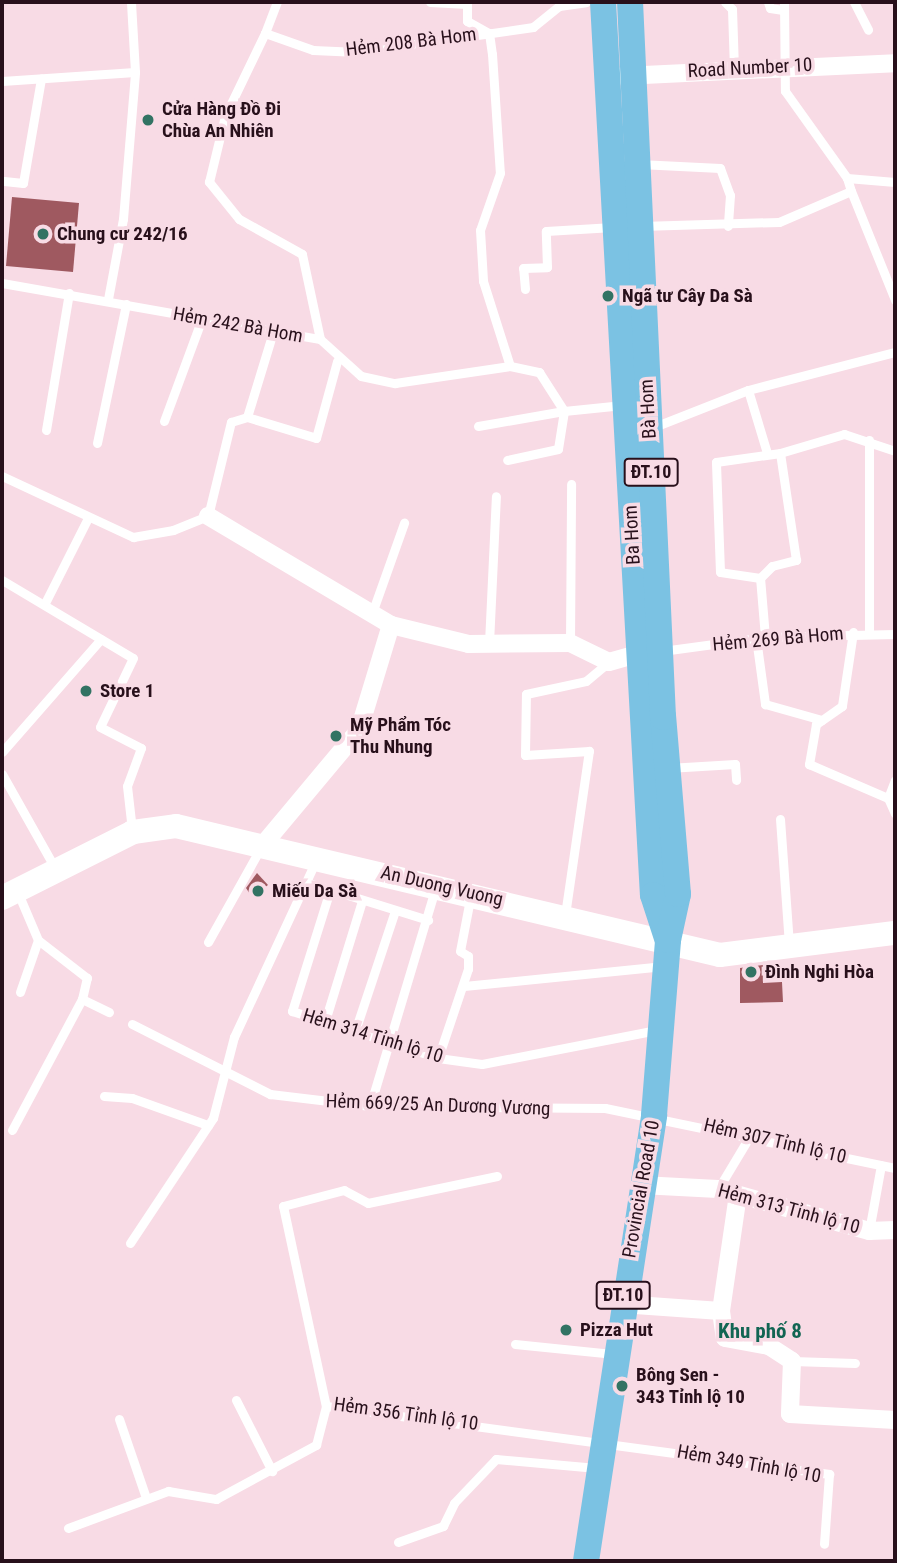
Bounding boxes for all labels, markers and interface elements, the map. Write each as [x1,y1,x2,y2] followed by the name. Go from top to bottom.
[344,23,478,61] street label: Hẻm 208 Bà Hom
[687,53,813,83] street label: Road Number 10
[162,98,281,142] place label: Cửa Hàng Đồ Đi Chùa An Nhiên
[140,112,156,128] marker: Cửa Hàng Đồ Đi Chùa An Nhiên
[57,223,188,245] place label: Chung cư 242/16
[35,226,51,242] marker: Chung cư 242/16
[622,285,753,307] place label: Ngã tư Cây Da Sà
[600,288,616,304] marker: Ngã tư Cây Da Sà
[171,302,305,348] street label: Hẻm 242 Bà Hom
[635,379,661,439] street label: Bà Hom
[623,458,679,486] road number: ĐT.10
[619,505,645,565] street label: Ba Hom
[712,622,844,656] street label: Hẻm 269 Bà Hom
[100,680,154,702] place label: Store 1
[78,683,94,699] marker: Store 1
[350,714,451,758] place label: Mỹ Phẩm Tóc Thu Nhung
[328,728,344,744] marker: Mỹ Phẩm Tóc Thu Nhung
[379,861,505,911] street label: An Duong Vuong
[272,880,357,902] place label: Miếu Da Sà
[250,883,266,899] marker: Miếu Da Sà
[765,961,874,983] place label: Đình Nghi Hòa
[743,964,759,980] marker: Đình Nghi Hòa
[300,1004,446,1068] street label: Hẻm 314 Tỉnh lộ 10
[325,1090,551,1120] street label: Hẻm 669/25 An Dương Vương
[701,1113,849,1169] street label: Hẻm 307 Tỉnh lộ 10
[618,1118,664,1260] street label: Provincial Road 10
[716,1179,862,1239] street label: Hẻm 313 Tỉnh lộ 10
[595,1280,651,1310] road number: ĐT.10
[718,1318,802,1344] district label: Khu phố 8
[580,1319,653,1341] place label: Pizza Hut
[558,1322,574,1338] marker: Pizza Hut
[636,1364,745,1408] place label: Bông Sen - 343 Tỉnh lộ 10
[614,1378,630,1394] marker: Bông Sen - 343 Tỉnh lộ 10
[332,1393,480,1435] street label: Hẻm 356 Tỉnh lộ 10
[675,1440,823,1488] street label: Hẻm 349 Tỉnh lộ 10

